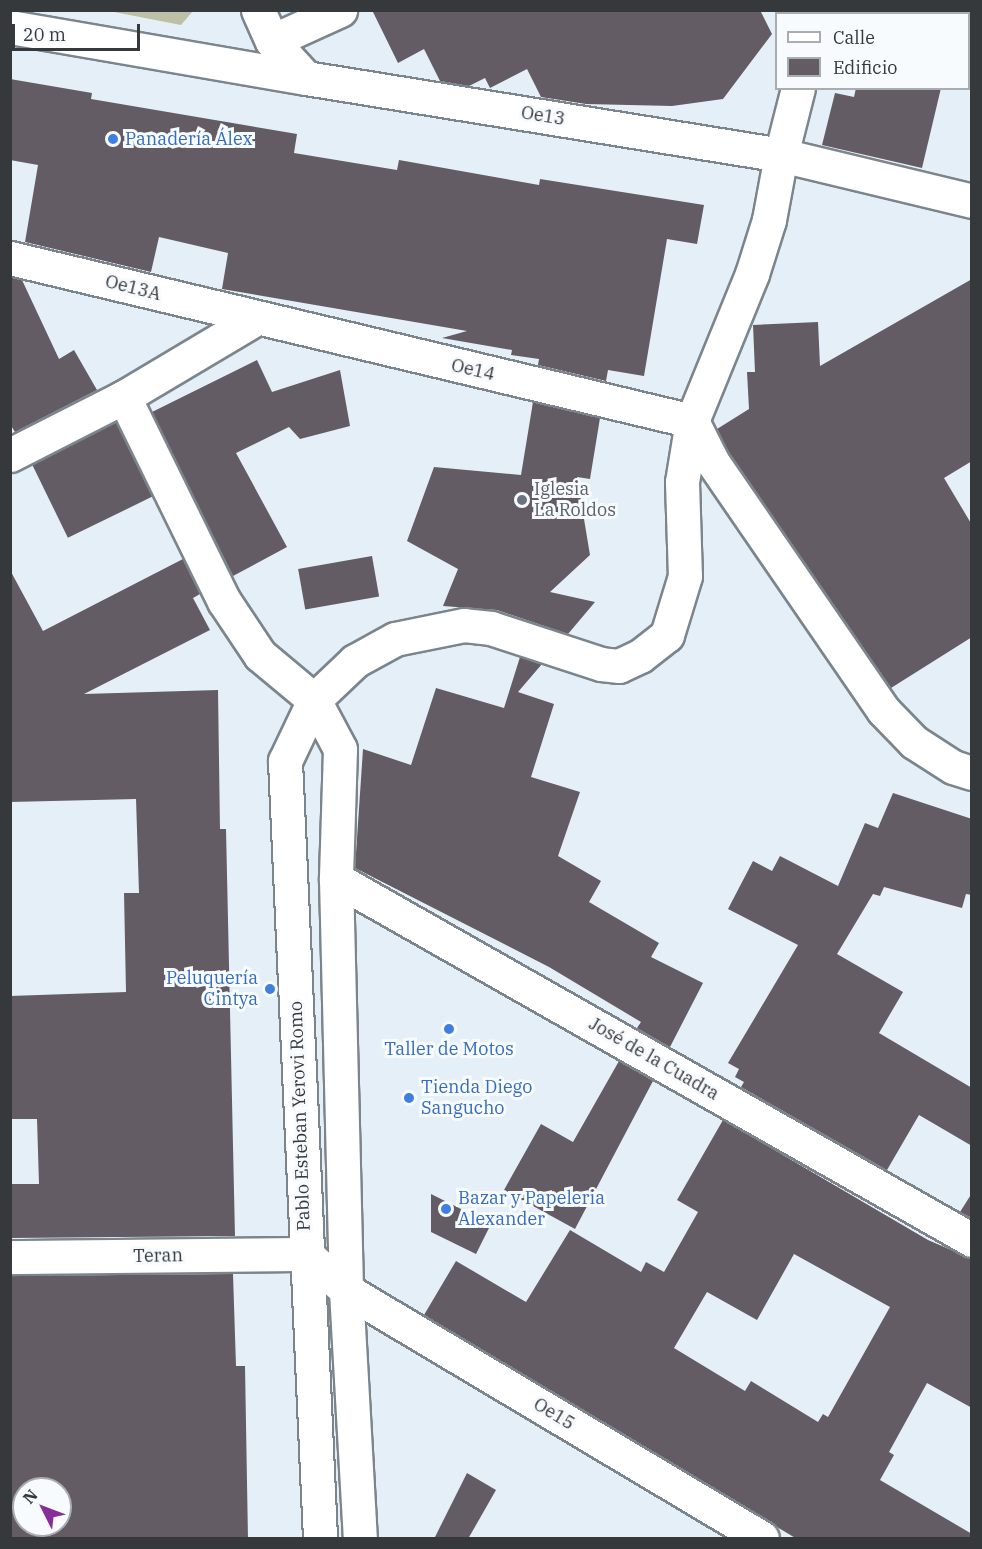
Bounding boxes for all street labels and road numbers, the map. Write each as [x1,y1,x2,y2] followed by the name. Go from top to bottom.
[520,102,566,130] street label: Oe13
[103,271,163,305] street label: Oe13A
[449,355,497,385] street label: Oe14
[285,1001,315,1231] street label: Pablo Esteban Yerovi Romo
[585,1013,723,1105] street label: José de la Cuadra
[133,1245,183,1267] street label: Teran
[530,1393,578,1435] street label: Oe15

